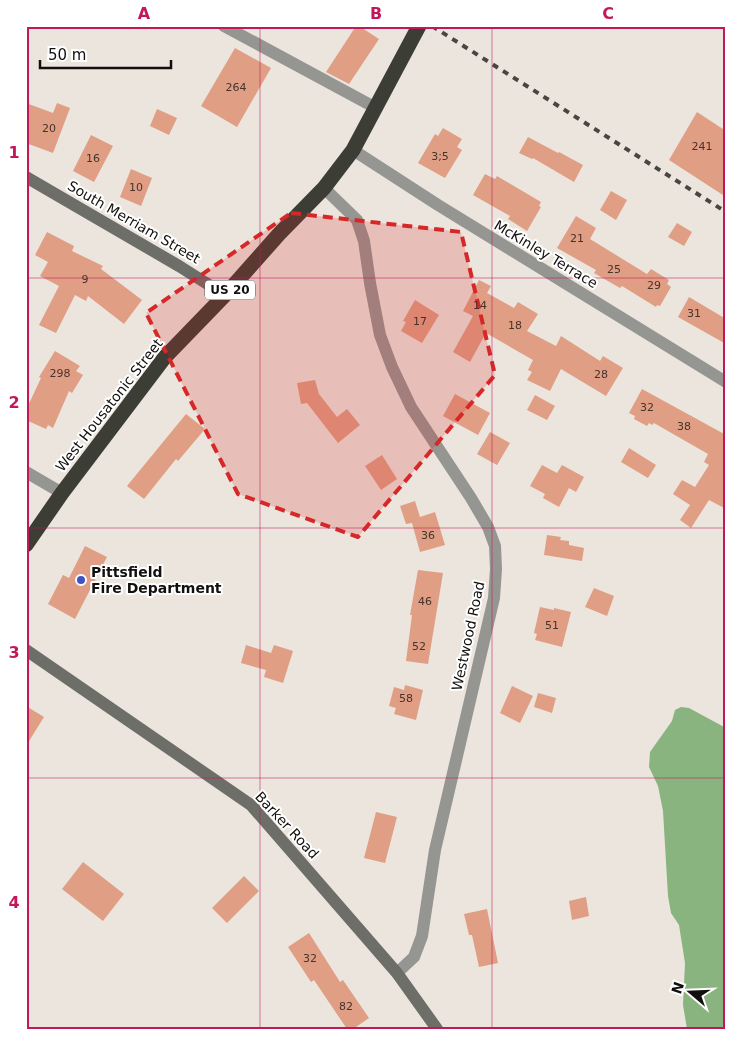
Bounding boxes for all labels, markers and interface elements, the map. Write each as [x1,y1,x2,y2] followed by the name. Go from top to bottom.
[138,4,151,23] text: A
[370,4,382,23] text: B
[602,4,614,23] text: C
[40,38,171,70] scale bar
[48,46,86,64] text: 50 m
[226,81,247,94] house number: 264
[42,122,56,135] house number: 20
[692,140,713,153] house number: 241
[8,143,20,162] text: 1
[431,150,449,163] house number: 3;5
[86,152,100,165] house number: 16
[65,178,203,267] street label: South Merriam Street
[129,181,143,194] house number: 10
[491,217,601,291] street label: McKinley Terrace
[570,232,584,245] house number: 21
[607,263,621,276] house number: 25
[82,273,89,286] house number: 9
[647,279,661,292] house number: 29
[205,280,255,300] road number: US 20
[473,299,487,312] house number: 14
[687,307,701,320] house number: 31
[413,315,427,328] house number: 17
[508,319,522,332] house number: 18
[52,335,166,475] street label: West Housatonic Street
[50,367,71,380] house number: 298
[594,368,608,381] house number: 28
[8,393,20,412] text: 2
[640,401,654,414] house number: 32
[677,420,691,433] house number: 38
[421,529,435,542] house number: 36
[91,564,222,596] place label: Pittsfield Fire Department
[75,574,87,586] marker: Pittsfield Fire Department
[449,580,487,692] street label: Westwood Road
[418,595,432,608] house number: 46
[545,619,559,632] house number: 51
[412,640,426,653] house number: 52
[8,643,20,662] text: 3
[399,692,413,705] house number: 58
[252,788,322,862] street label: Barker Road
[8,893,20,912] text: 4
[303,952,317,965] house number: 32
[664,968,714,1018] north arrow
[668,980,687,996] text: N
[339,1000,353,1013] house number: 82

